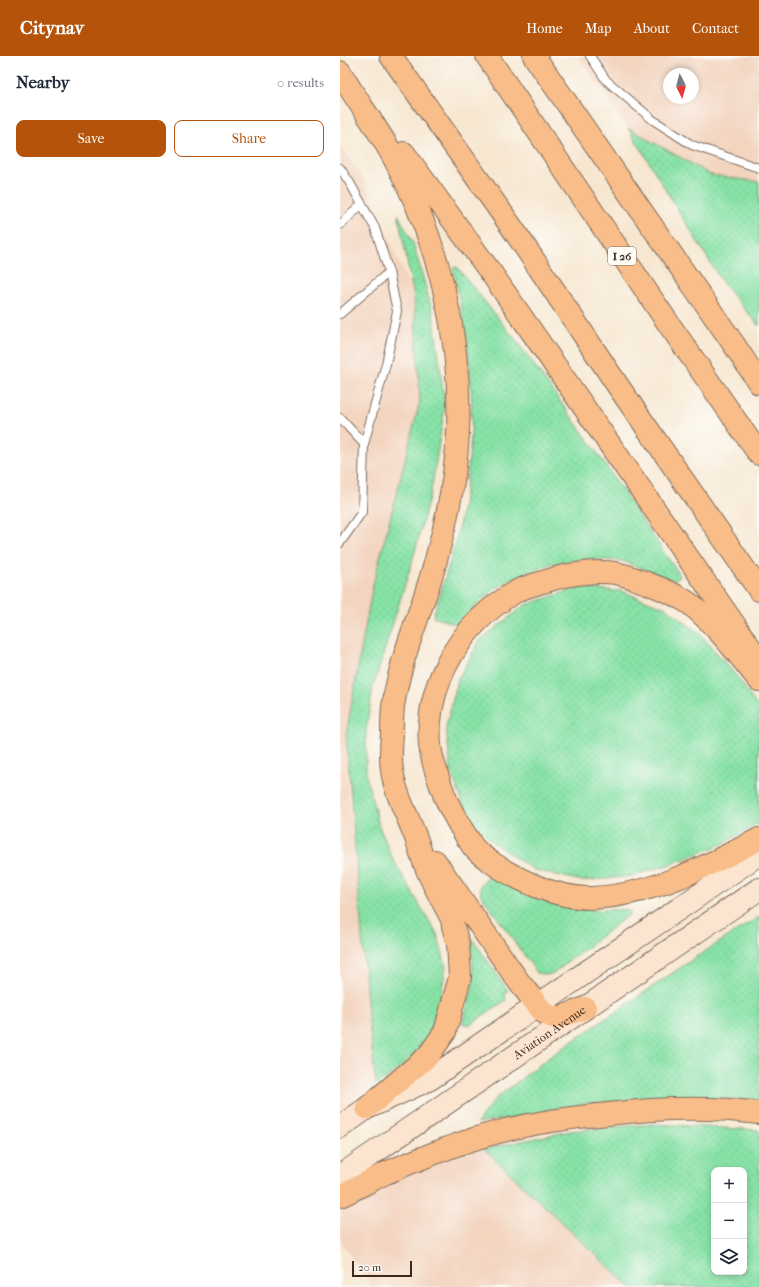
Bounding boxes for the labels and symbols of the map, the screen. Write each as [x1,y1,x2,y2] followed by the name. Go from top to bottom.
[663,68,699,104] north arrow
[608,247,636,265] road number: I 26
[510,1003,589,1063] street label: Aviation Avenue
[352,1259,412,1278] scale bar

